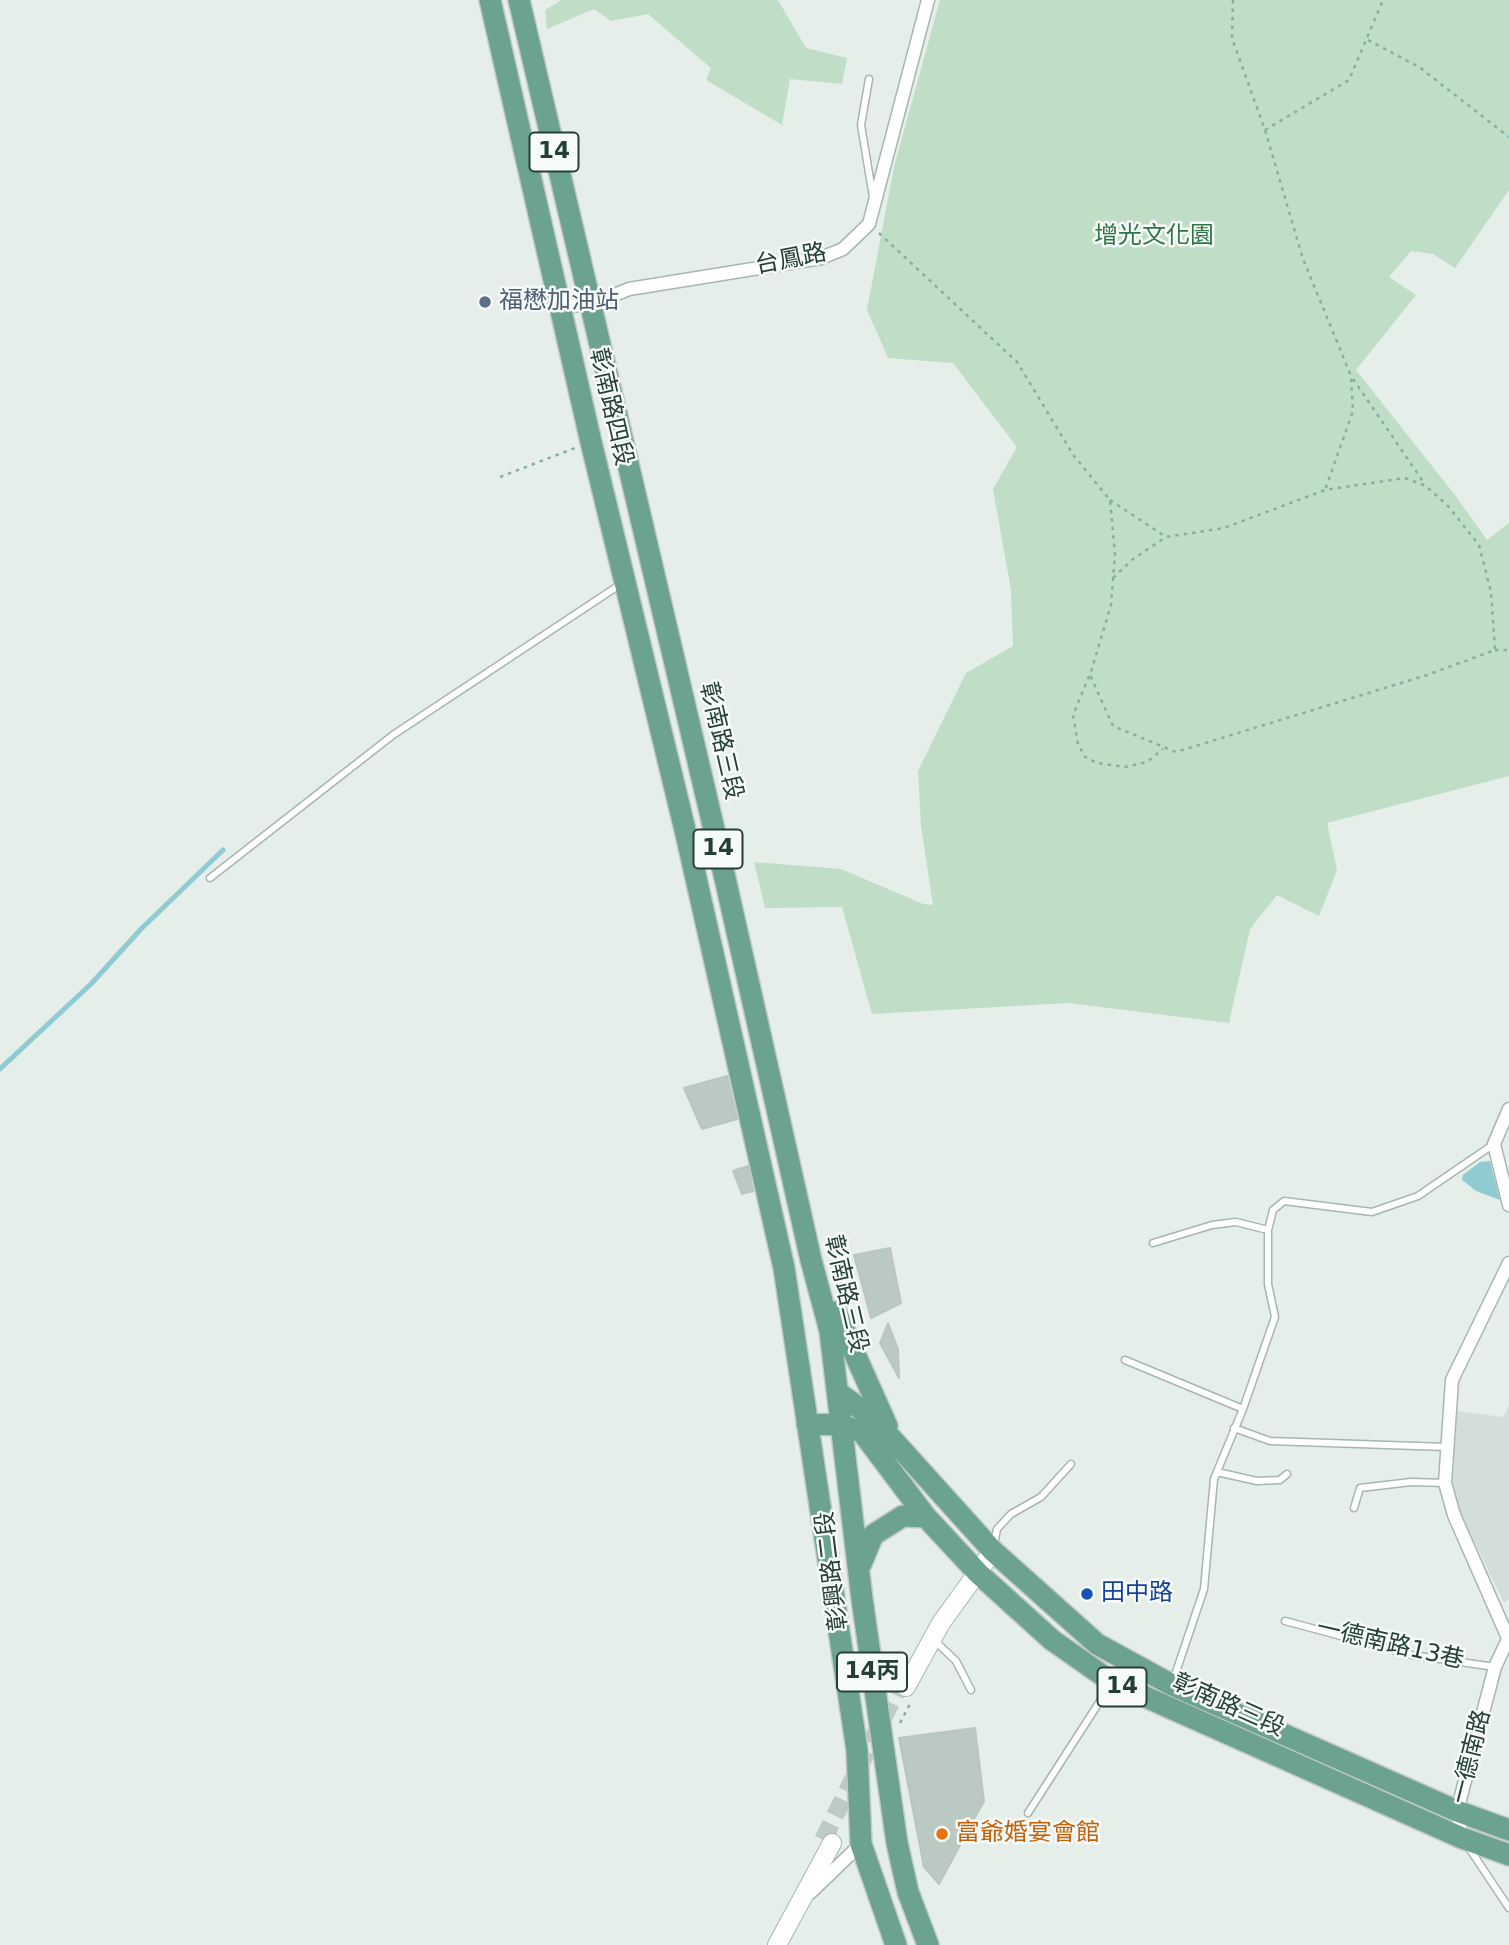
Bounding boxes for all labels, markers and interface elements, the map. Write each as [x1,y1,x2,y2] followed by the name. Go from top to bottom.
[530,132,578,172] road number: 14
[1094,223,1214,251] park label: 增光文化園
[753,239,829,281] street label: 台鳳路
[499,288,619,316] place label: 福懋加油站
[477,294,493,310] marker: 福懋加油站
[582,345,638,469] street label: 彰南路四段
[692,679,748,803] street label: 彰南路三段
[694,830,742,869] road number: 14
[817,1232,873,1356] street label: 彰南路三段
[811,1510,855,1632] street label: 彰興路二段
[1101,1580,1173,1608] place label: 田中路
[1079,1586,1095,1602] marker: 田中路
[1313,1614,1467,1676] street label: 一德南路13巷
[837,1652,907,1692] road number: 14丙
[1098,1668,1146,1706] road number: 14
[1167,1668,1289,1744] street label: 彰南路三段
[1446,1707,1498,1807] street label: 一德南路
[956,1820,1100,1848] place label: 富爺婚宴會館
[934,1826,950,1842] marker: 富爺婚宴會館

